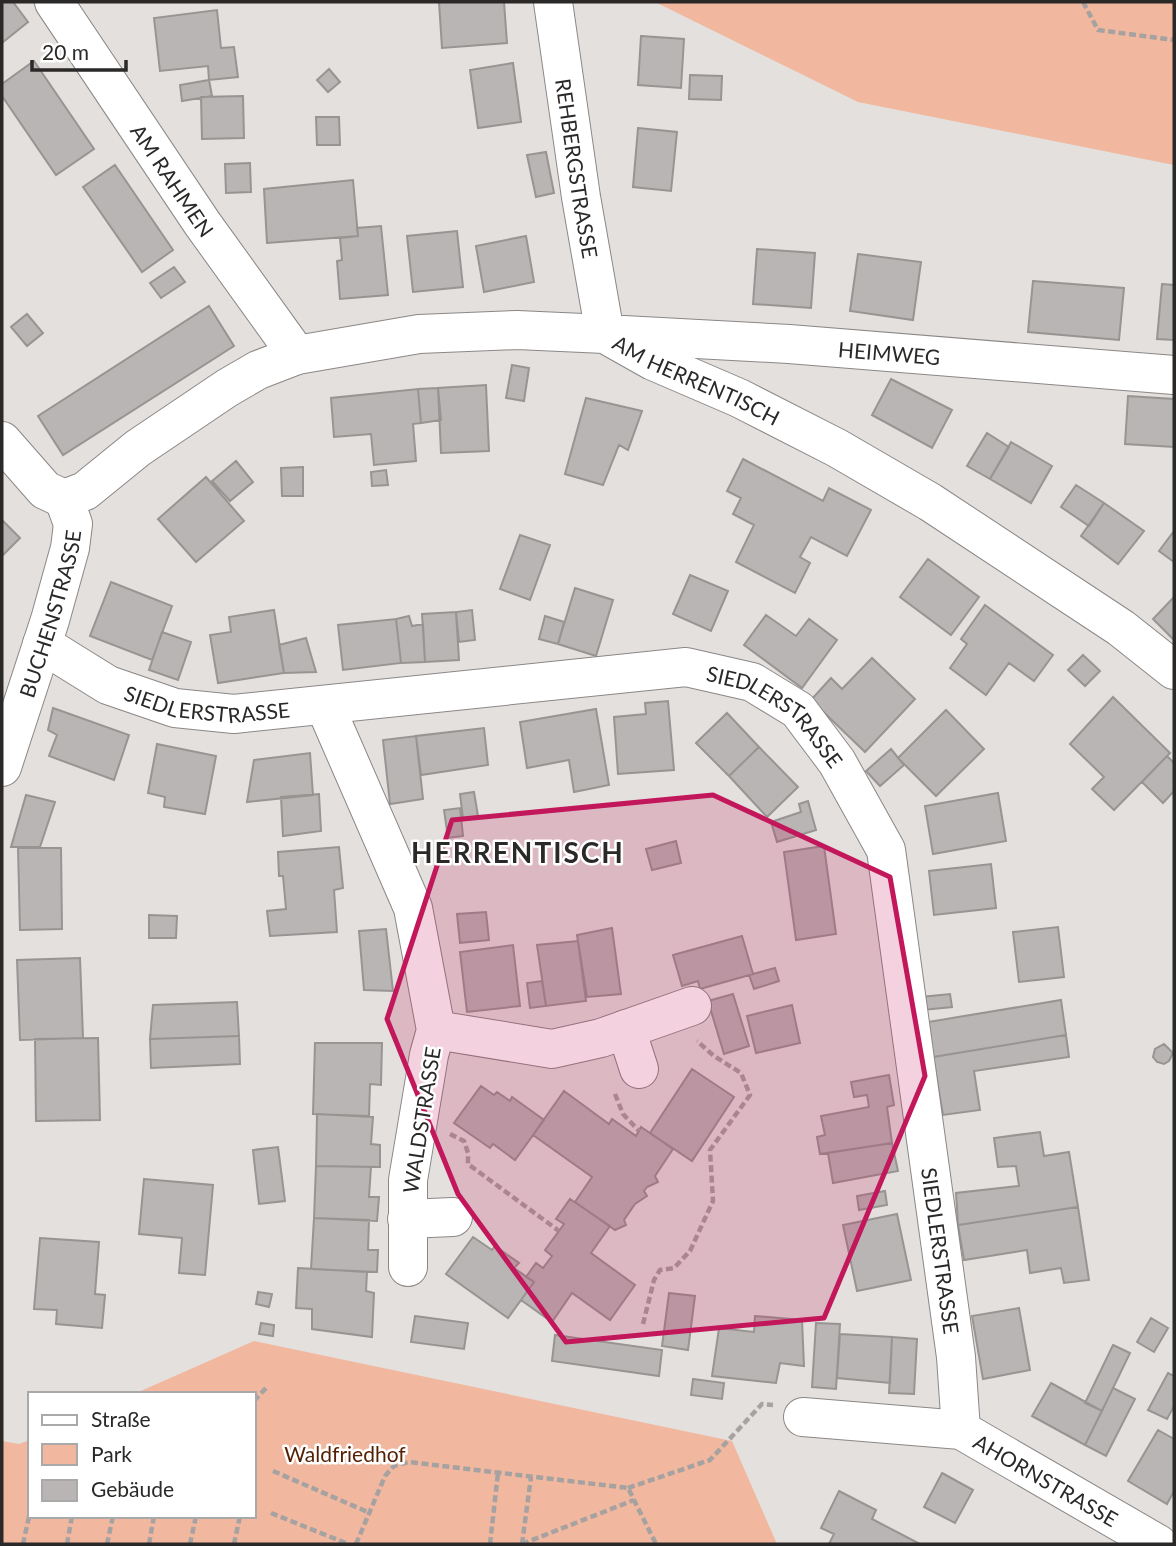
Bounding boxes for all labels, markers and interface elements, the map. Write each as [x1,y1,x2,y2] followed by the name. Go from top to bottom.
[32,28,126,72] scale bar
[42,39,89,64] text: 20 m
[552,77,604,260] street label: REHBERGSTRASSE
[126,119,220,241] street label: AM RAHMEN
[609,329,784,429] street label: AM HERRENTISCH
[837,336,941,369] street label: HEIMWEG
[13,528,85,700] street label: BUCHENSTRASSE
[705,660,849,772] street label: SIEDLERSTRASSE
[121,679,291,727] street label: SIEDLERSTRASSE
[411,835,625,869] district label: HERRENTISCH
[397,1045,445,1195] street label: WALDSTRASSE
[917,1166,965,1335] street label: SIEDLERSTRASSE
[28,1392,256,1518] legend
[91,1406,151,1431] text: Straße
[970,1428,1123,1531] street label: AHORNSTRASSE
[91,1441,132,1466] text: Park
[284,1441,406,1466] park label: Waldfriedhof
[91,1476,174,1501] text: Gebäude

